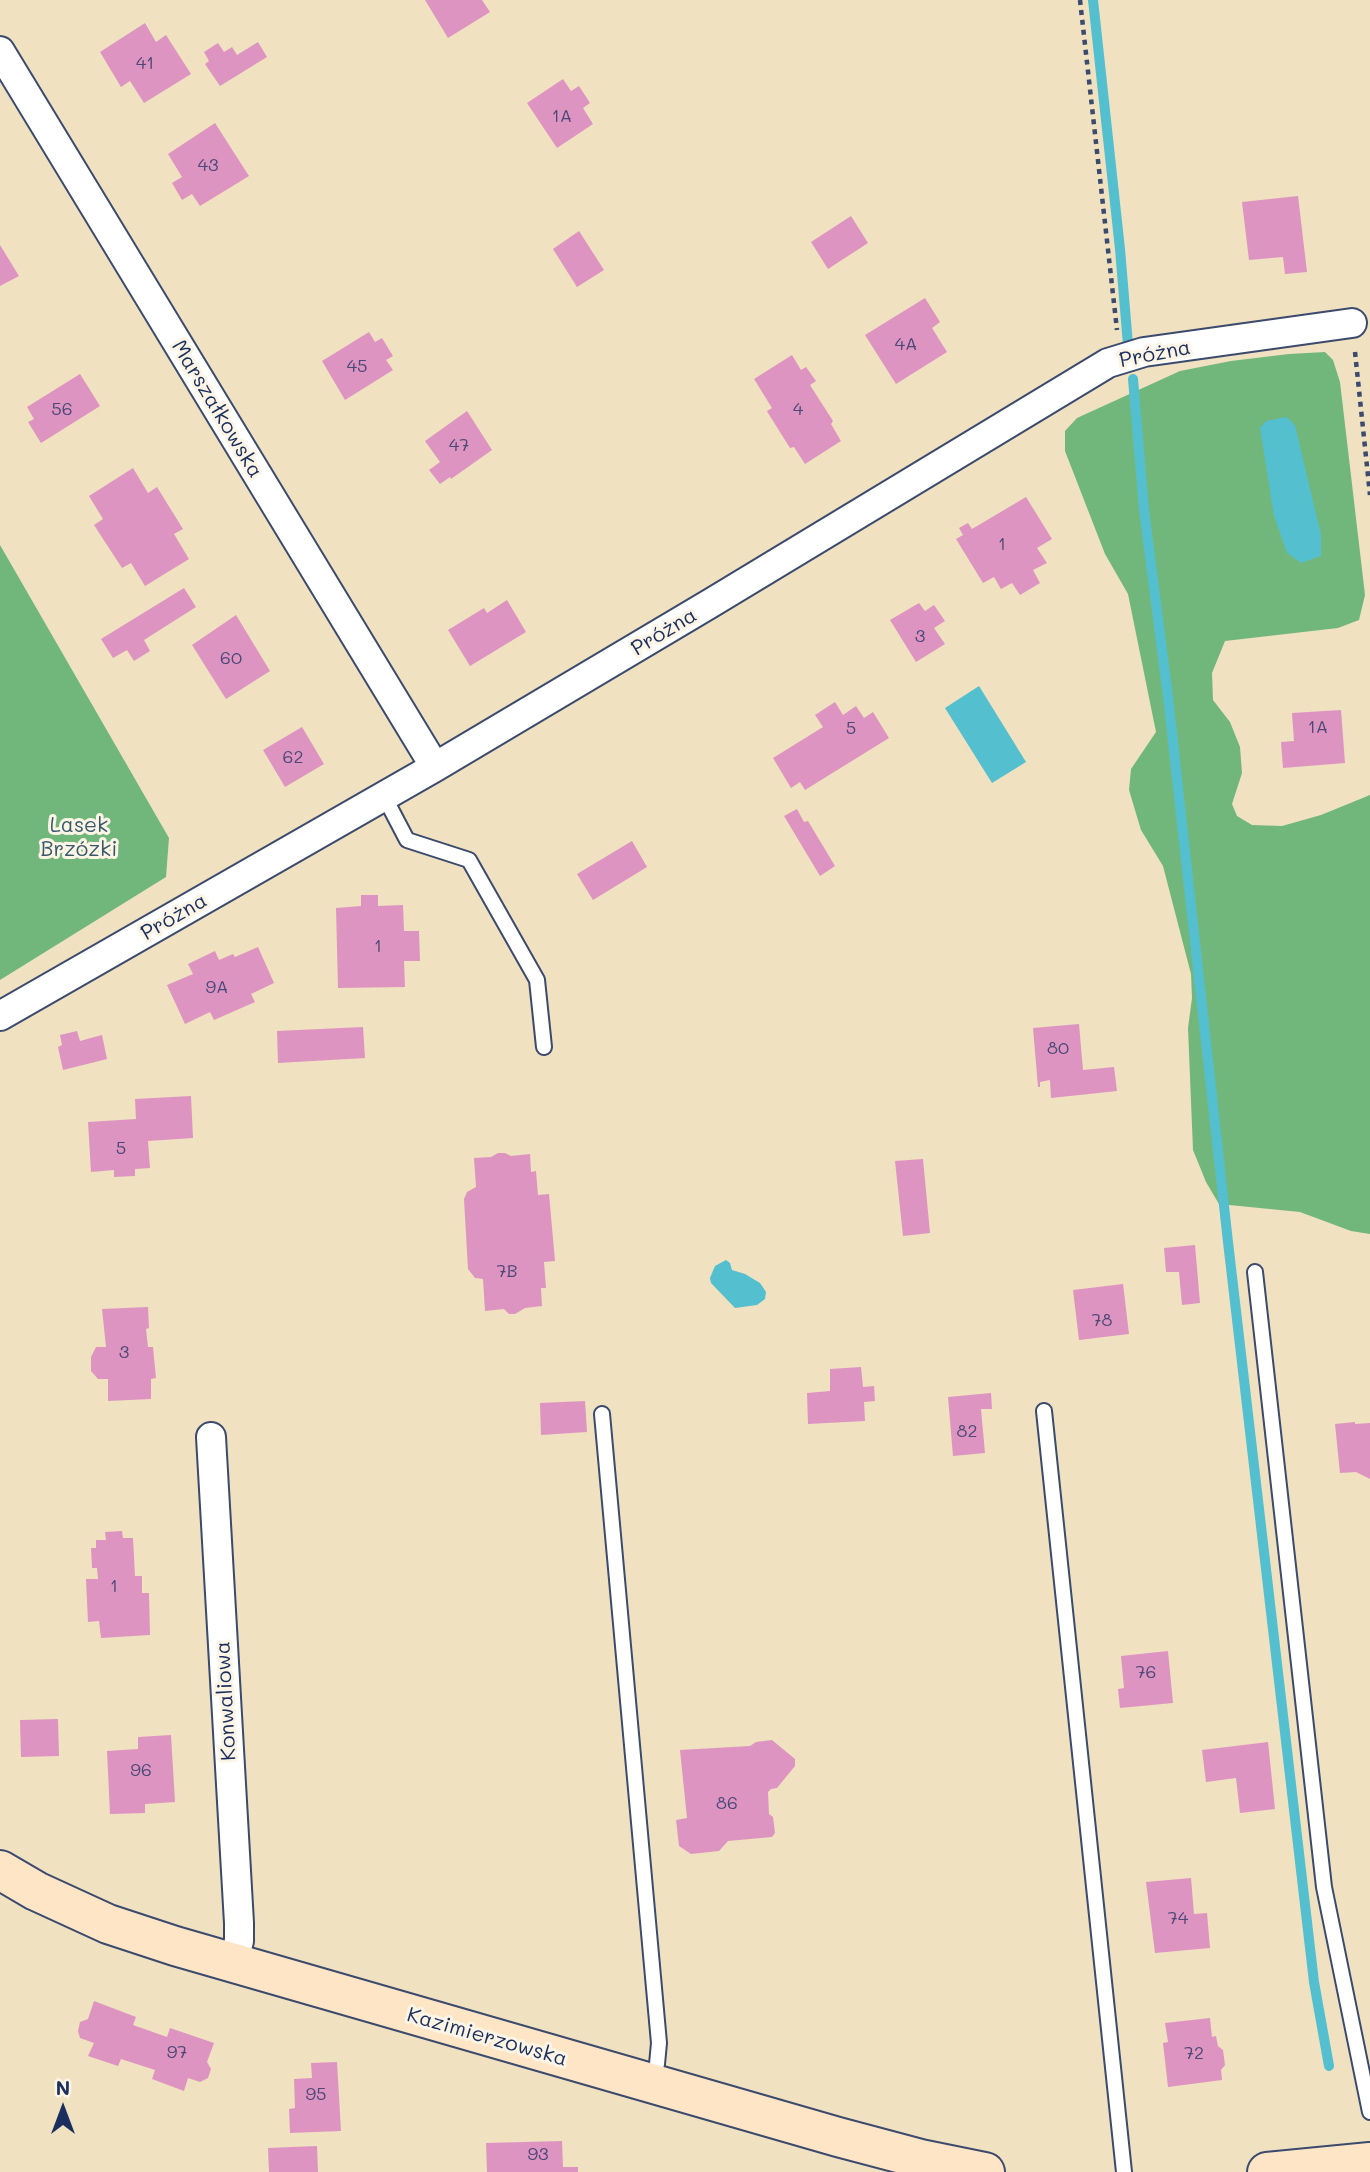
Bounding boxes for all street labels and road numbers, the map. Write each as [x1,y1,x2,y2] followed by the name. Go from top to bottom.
[1117,335,1193,373] street label: Próżna
[166,336,268,482] street label: Marszałkowska
[627,603,701,661] street label: Próżna
[136,888,212,946] street label: Próżna
[210,1641,242,1761] street label: Konwaliowa
[404,2002,570,2072] street label: Kazimierzowska

